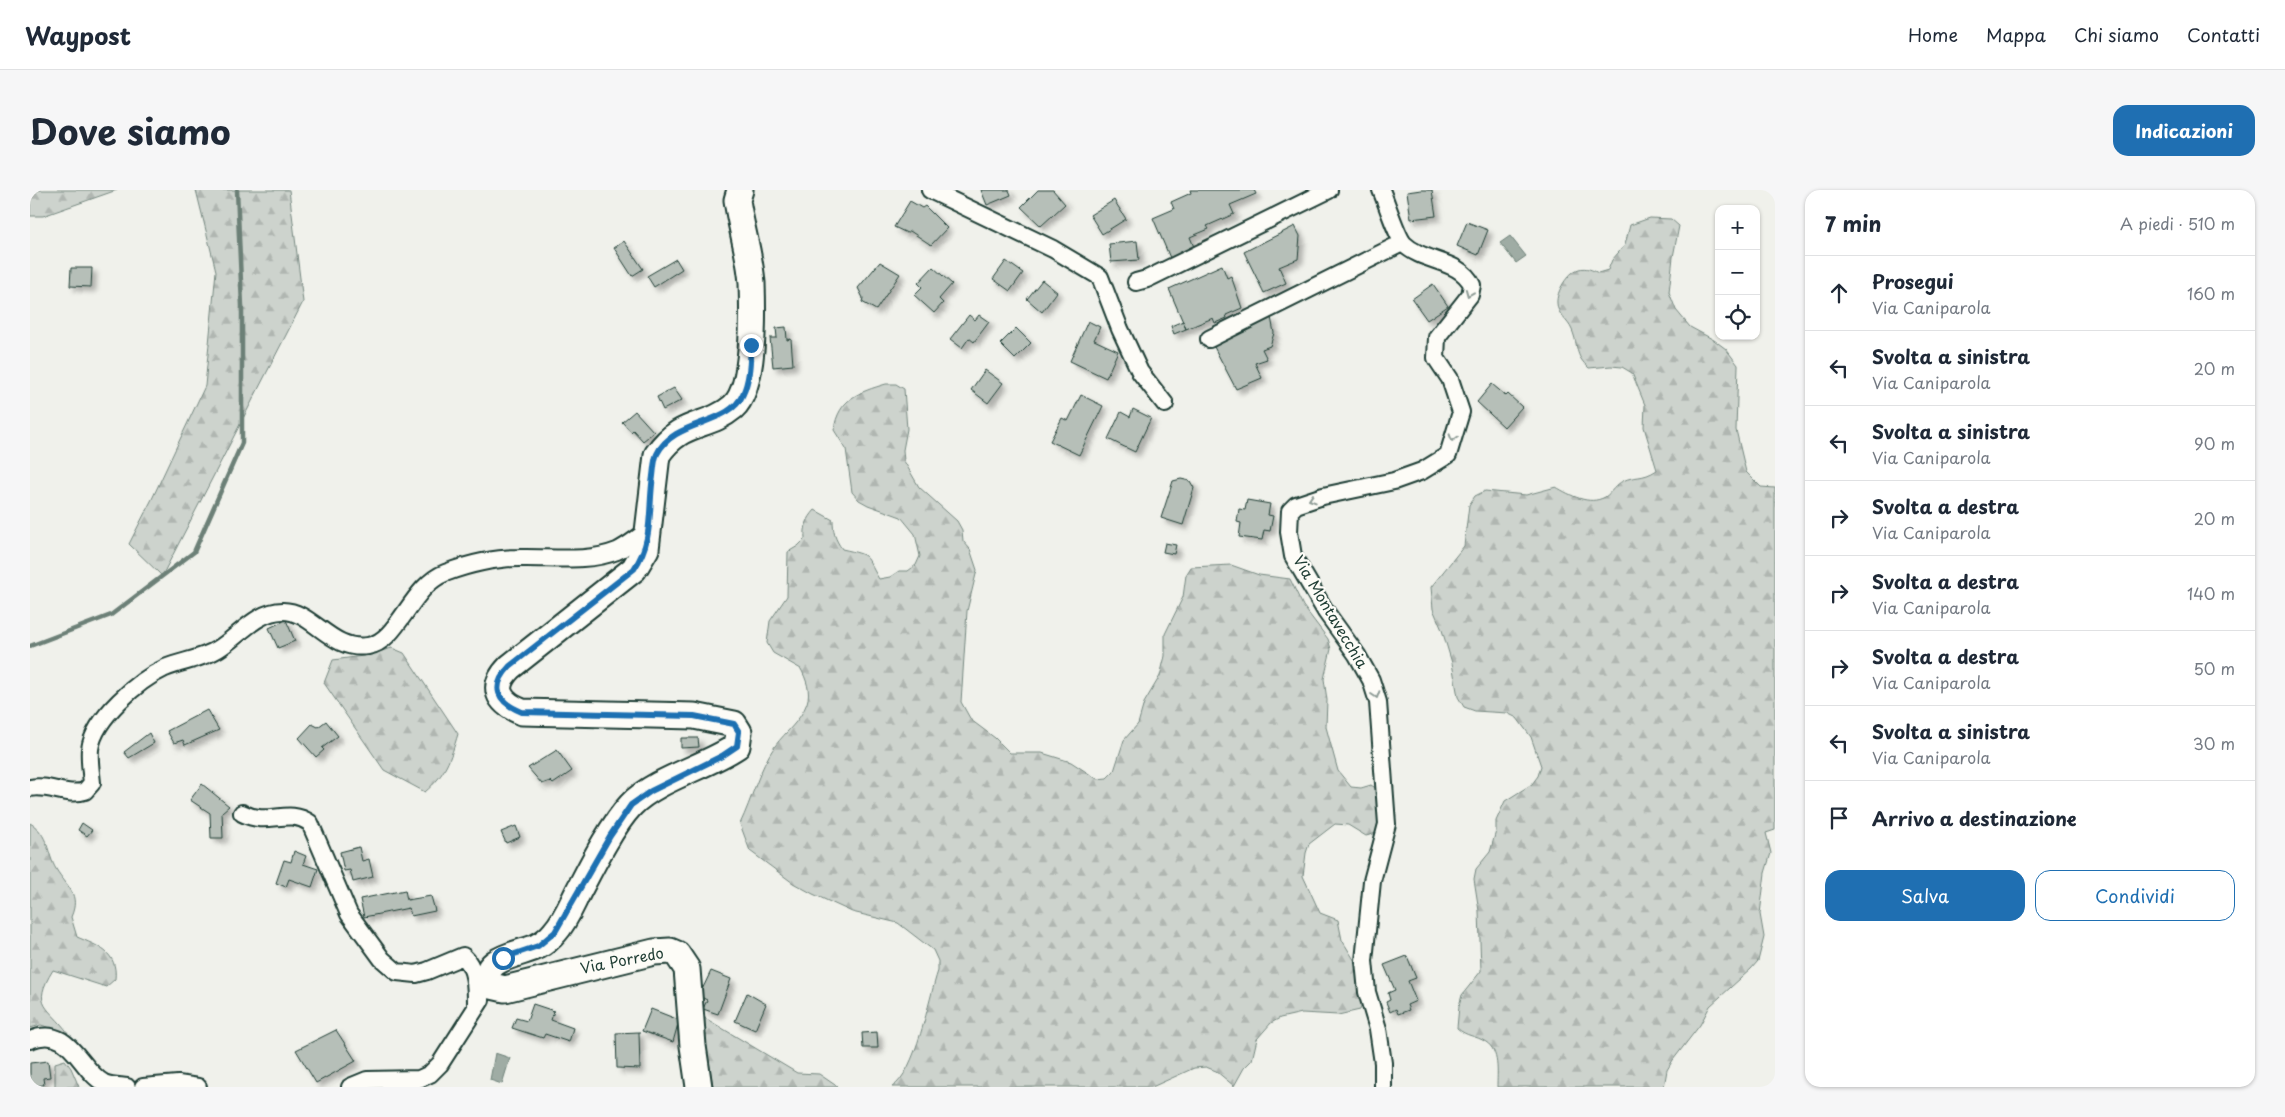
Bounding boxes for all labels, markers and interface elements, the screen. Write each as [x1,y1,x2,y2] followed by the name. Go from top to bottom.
[25,17,131,53] text: Waypost
[1908,21,1958,48] text: Home
[1986,21,2046,48] text: Mappa
[2074,21,2159,48] text: Chi siamo
[2187,21,2260,48] text: Contatti
[30,104,231,157] text: Dove siamo
[2113,105,2255,156] button: Indicazioni
[1715,205,1760,340] map controls
[1715,205,1760,250] button: +
[1825,207,1881,239] text: 7 min
[2120,211,2235,235] text: A piedi · 510 m
[1715,250,1760,295] button: −
[1872,267,1954,295] text: Prosegui
[1825,279,1853,307] icon: ahead
[2187,281,2235,305] text: 160 m
[1465,288,1475,297] one-way arrow
[1715,295,1760,340] button: locate
[1872,295,1991,319] text: Via Caniparola
[740,334,763,357] route end
[1872,342,2030,370] text: Svolta a sinistra
[1825,354,1853,382] icon: left
[2194,356,2235,380] text: 20 m
[1872,370,1991,394] text: Via Caniparola
[1872,417,2030,445] text: Svolta a sinistra
[1825,429,1853,457] icon: left
[2194,431,2235,455] text: 90 m
[1449,433,1459,442] one-way arrow
[1872,445,1991,469] text: Via Caniparola
[1872,492,2019,520] text: Svolta a destra
[1308,494,1316,504] one-way arrow
[1825,504,1853,532] icon: right
[2194,506,2235,530] text: 20 m
[1872,520,1991,544] text: Via Caniparola
[1288,550,1375,673] street label: Via Montavecchia
[1872,567,2019,595] text: Svolta a destra
[1825,579,1853,607] icon: right
[2187,581,2235,605] text: 140 m
[1872,595,1991,619] text: Via Caniparola
[1872,642,2019,670] text: Svolta a destra
[1825,654,1853,682] icon: right
[2194,656,2235,680] text: 50 m
[1872,670,1991,694] text: Via Caniparola
[1370,690,1380,698] one-way arrow
[1872,717,2030,745] text: Svolta a sinistra
[1825,729,1853,757] icon: left
[2193,731,2235,755] text: 30 m
[1872,745,1991,769] text: Via Caniparola
[1825,804,1853,832] icon: arrive
[1872,804,2077,832] text: Arrivo a destinazione
[1825,870,2025,921] button: Salva
[2035,870,2235,921] button: Condividi
[578,940,665,979] street label: Via Porredo
[492,947,515,970] route start

